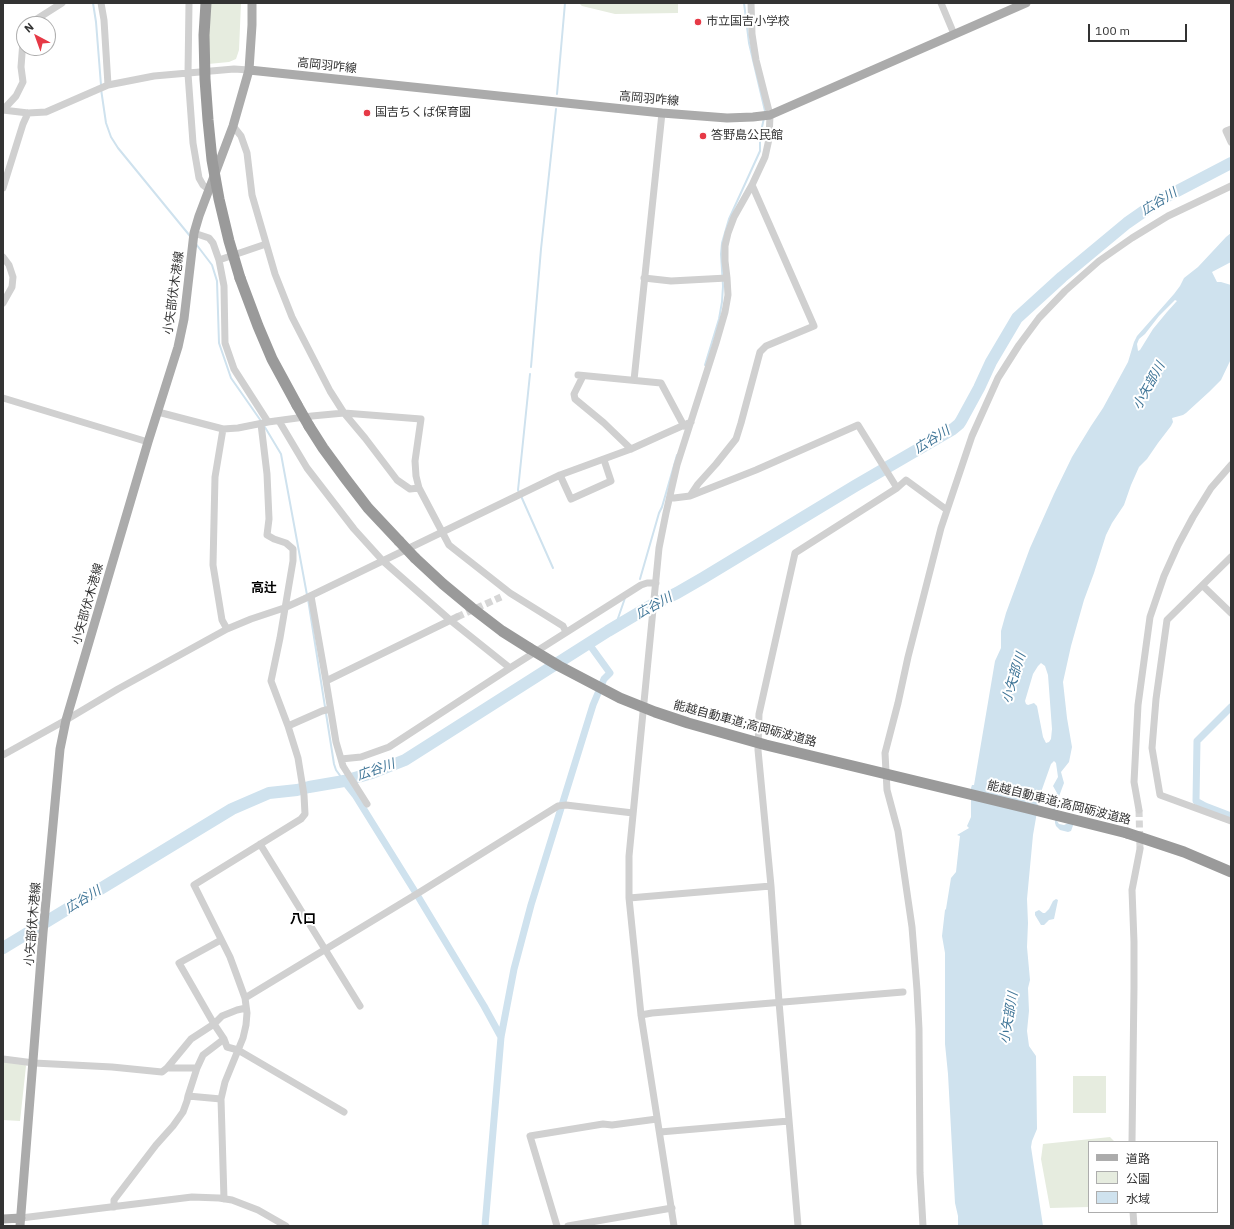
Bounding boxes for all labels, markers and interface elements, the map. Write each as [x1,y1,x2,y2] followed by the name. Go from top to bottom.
[706,15,790,29] place label: 市立国吉小学校
[16,16,56,56] north arrow
[1090,16,1189,42] scale bar
[693,17,703,27] marker: 市立国吉小学校
[21,20,36,36] text: N
[1095,23,1130,38] text: 100 m
[296,56,358,76] street label: 高岡羽咋線
[618,89,680,109] street label: 高岡羽咋線
[375,106,471,120] place label: 国吉ちくば保育園
[362,108,372,118] marker: 国吉ちくば保育園
[711,129,783,143] place label: 答野島公民館
[698,131,708,141] marker: 答野島公民館
[1138,185,1180,219] water label: 広谷川
[161,250,187,336] street label: 小矢部伏木港線
[1130,359,1168,413] water label: 小矢部川
[911,423,953,457] water label: 広谷川
[70,562,106,646] street label: 小矢部伏木港線
[251,580,277,596] district label: 高辻
[633,590,675,622] water label: 広谷川
[999,651,1029,705] water label: 小矢部川
[672,698,818,750] street label: 能越自動車道;高岡砺波道路
[355,756,397,784] water label: 広谷川
[986,778,1132,828] street label: 能越自動車道;高岡砺波道路
[22,882,44,966] street label: 小矢部伏木港線
[62,883,104,917] water label: 広谷川
[290,911,316,927] district label: 八口
[997,991,1021,1045] water label: 小矢部川
[1088,1141,1218,1213] legend
[1126,1151,1150,1166] text: 道路
[1126,1171,1150,1186] text: 公園
[1126,1191,1150,1206] text: 水域

